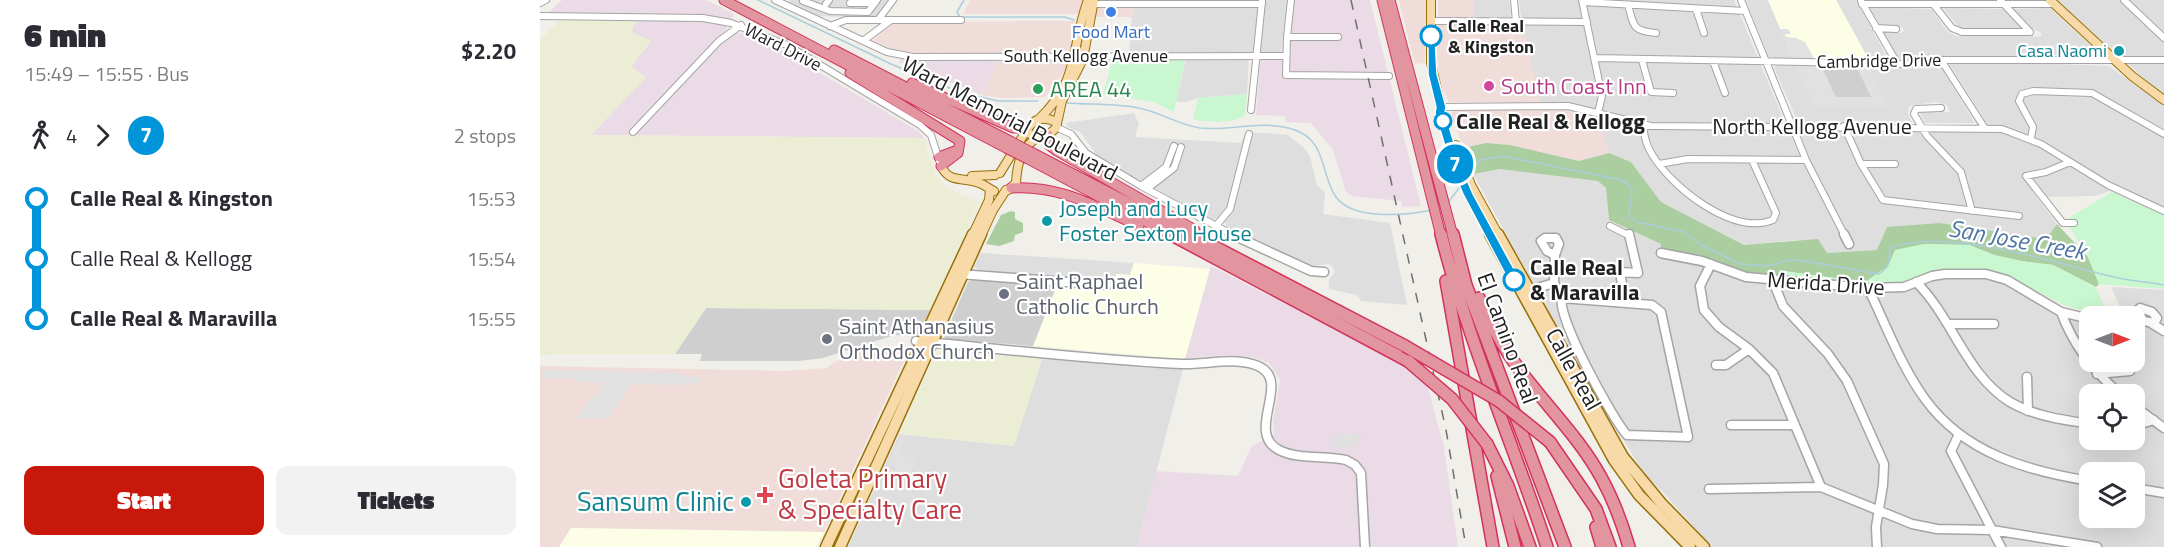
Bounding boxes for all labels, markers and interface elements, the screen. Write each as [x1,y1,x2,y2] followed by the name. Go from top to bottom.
[1104,5,1118,19] marker: Food Mart
[24,10,106,60] text: 6 min
[1448,12,1534,60] place label: Calle Real & Kingston
[740,16,827,78] street label: Ward Drive
[1072,18,1151,45] place label: Food Mart
[1420,25,1442,47] marker: Calle Real & Kingston
[461,34,516,68] text: $2.20
[2017,37,2107,64] place label: Casa Naomi
[1004,42,1168,69] street label: South Kellogg Avenue
[2112,44,2126,58] marker: Casa Naomi
[1816,46,1942,75] street label: Cambridge Drive
[896,47,1124,189] street label: Ward Memorial Boulevard
[24,58,189,89] text: 15:49 – 15:55 · Bus
[1501,69,1647,103] place label: South Coast Inn
[1050,72,1131,106] place label: AREA 44
[1482,79,1496,93] marker: South Coast Inn
[1031,82,1045,96] marker: AREA 44
[1456,104,1645,138] place label: Calle Real & Kellogg
[1712,109,1912,143] street label: North Kellogg Avenue
[1434,112,1452,130] marker: Calle Real & Kellogg
[24,119,57,152] icon: walk
[86,119,119,152] icon: forward
[140,119,152,151] text: 7
[66,120,77,151] text: 4
[454,120,516,151] text: 2 stops
[1436,144,1474,184] line badge: 7
[1449,148,1461,180] text: 7
[70,181,273,215] text: Calle Real & Kingston
[467,183,516,214] text: 15:53
[1059,191,1252,250] place label: Joseph and Lucy Foster Sexton House
[1946,209,2092,269] water label: San Jose Creek
[1040,214,1054,228] marker: Joseph and Lucy Foster Sexton House
[70,241,252,275] text: Calle Real & Kellogg
[467,243,516,274] text: 15:54
[1530,250,1639,309] place label: Calle Real & Maravilla
[1766,262,1886,304] street label: Merida Drive
[1016,264,1159,323] place label: Saint Raphael Catholic Church
[1469,268,1547,408] street label: El Camino Real
[1503,269,1525,291] marker: Calle Real & Maravilla
[997,287,1011,301] marker: Saint Raphael Catholic Church
[70,301,277,335] text: Calle Real & Maravilla
[467,303,516,334] text: 15:55
[2079,306,2145,372] north arrow
[2079,306,2145,528] map controls
[839,309,994,368] place label: Saint Athanasius Orthodox Church
[1537,322,1611,416] street label: Calle Real
[820,332,834,346] marker: Saint Athanasius Orthodox Church
[2079,384,2145,450] button: locate
[778,457,962,529] place label: Goleta Primary & Specialty Care
[2079,462,2145,528] button: layers
[24,466,264,535] button: Start
[276,466,516,535] button: Tickets
[577,480,734,521] place label: Sansum Clinic
[756,486,774,504] marker: Goleta Primary & Specialty Care
[739,495,753,509] marker: Sansum Clinic

